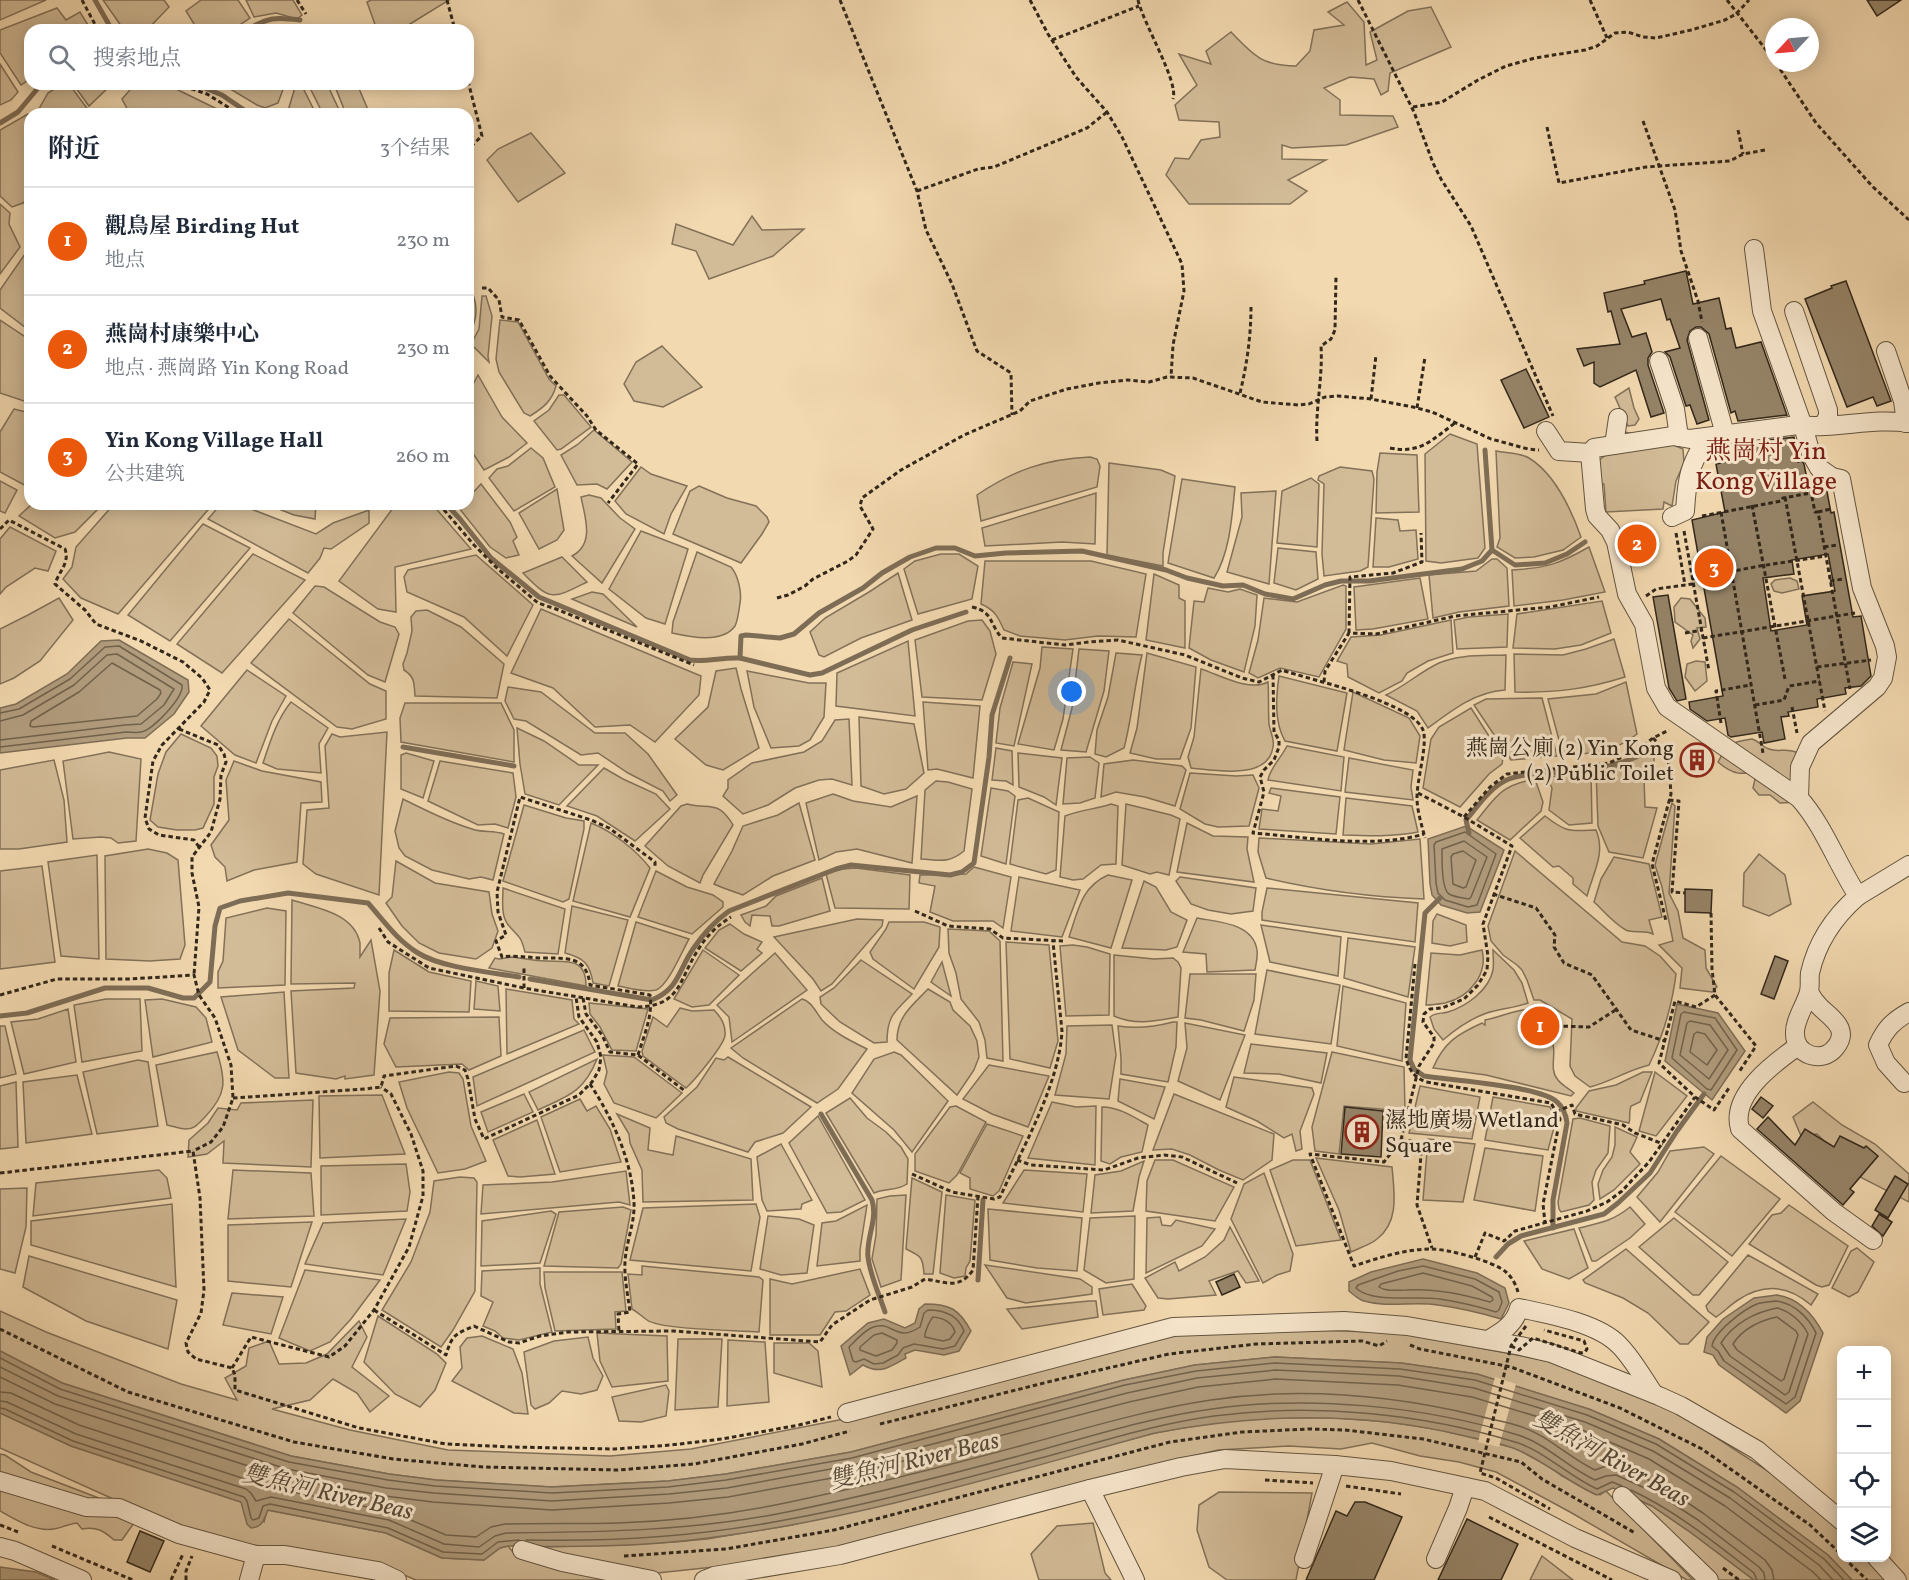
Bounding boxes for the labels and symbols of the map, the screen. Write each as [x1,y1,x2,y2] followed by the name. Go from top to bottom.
[1765,18,1819,72] north arrow
[1695,434,1837,500] district label: 燕崗村 Yin Kong Village
[1618,522,1656,566] pin: 2
[1694,546,1734,590] pin: 3
[1057,677,1086,706] your location
[1466,734,1674,790] place label: 燕崗公廁 (2) Yin Kong (2) Public Toilet
[1679,742,1715,778] building icon: 燕崗公廁 (2) Yin Kong (2) Public Toilet
[1520,1004,1560,1048] pin: 1
[1385,1106,1559,1162] place label: 濕地廣場 Wetland Square
[1344,1114,1380,1150] building icon: 濕地廣場 Wetland Square
[1527,1403,1695,1517] water label: 雙魚河 River Beas
[826,1424,1003,1499] water label: 雙魚河 River Beas
[239,1458,416,1530] water label: 雙魚河 River Beas

